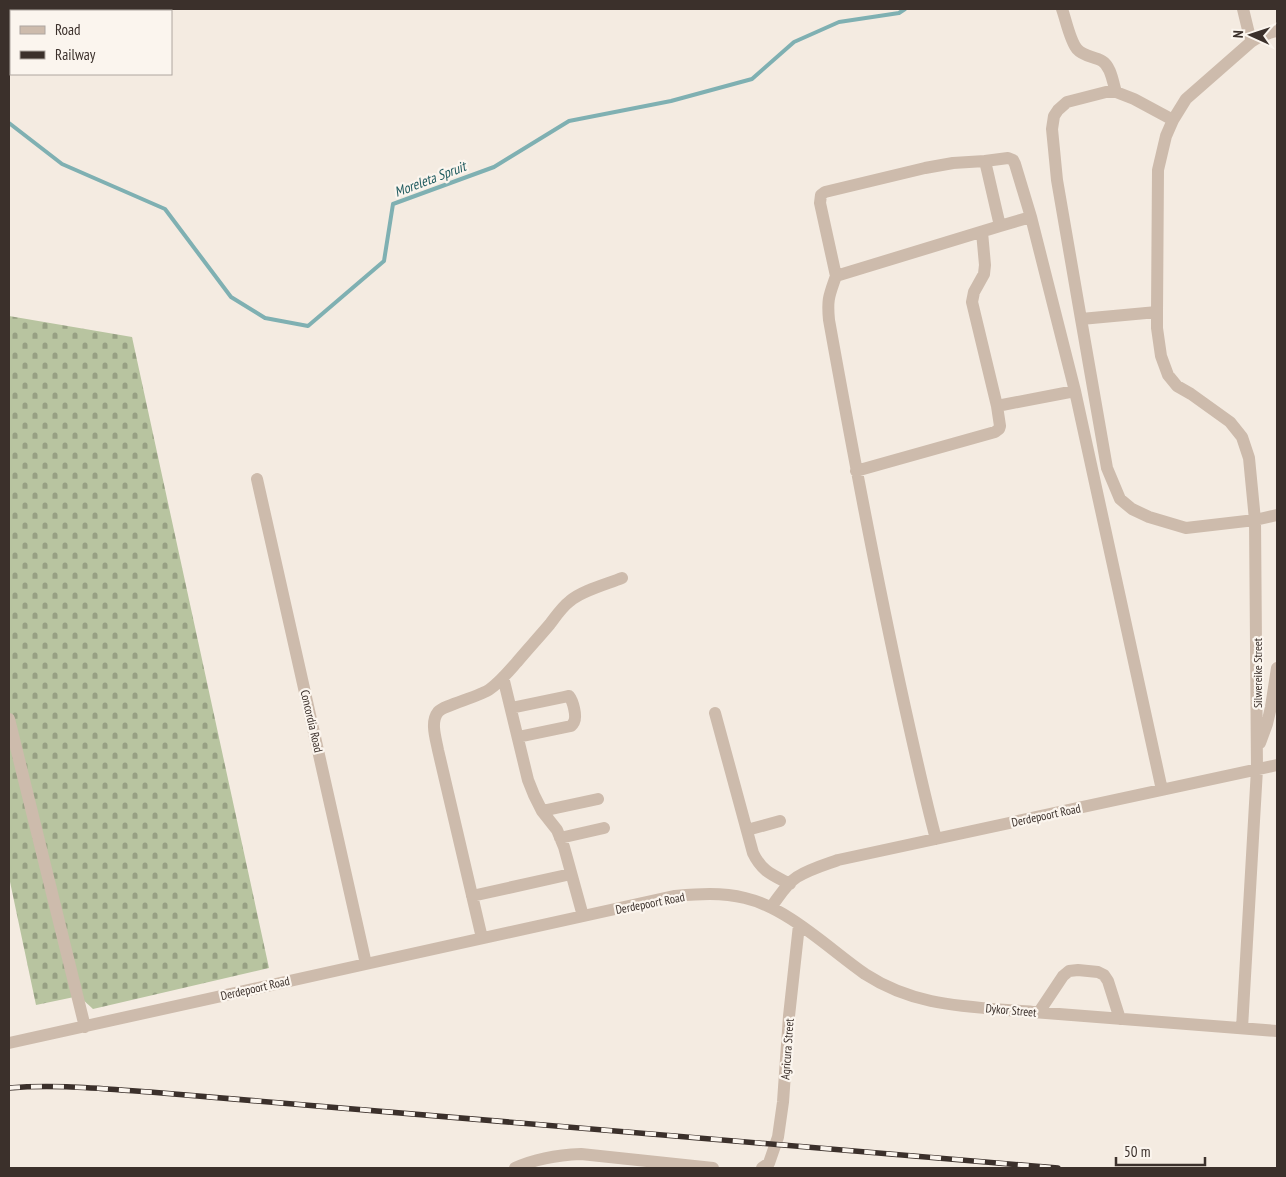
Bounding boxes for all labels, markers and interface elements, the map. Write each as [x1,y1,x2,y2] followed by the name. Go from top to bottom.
[10,10,172,75] legend
[1226,10,1276,60] north arrow
[55,20,81,39] text: Road
[1229,30,1247,39] text: N
[55,45,96,64] text: Railway
[392,156,470,201] water label: Moreleta Spruit
[1250,637,1265,708] street label: Silwereike Street
[298,688,326,754] street label: Concordia Road
[1010,800,1082,830] street label: Derdepoort Road
[614,889,686,917] street label: Derdepoort Road
[219,973,291,1003] street label: Derdepoort Road
[985,1000,1038,1020] street label: Dykor Street
[777,1017,797,1080] street label: Agricura Street
[1116,1134,1205,1166] scale bar
[1124,1142,1150,1161] text: 50 m

